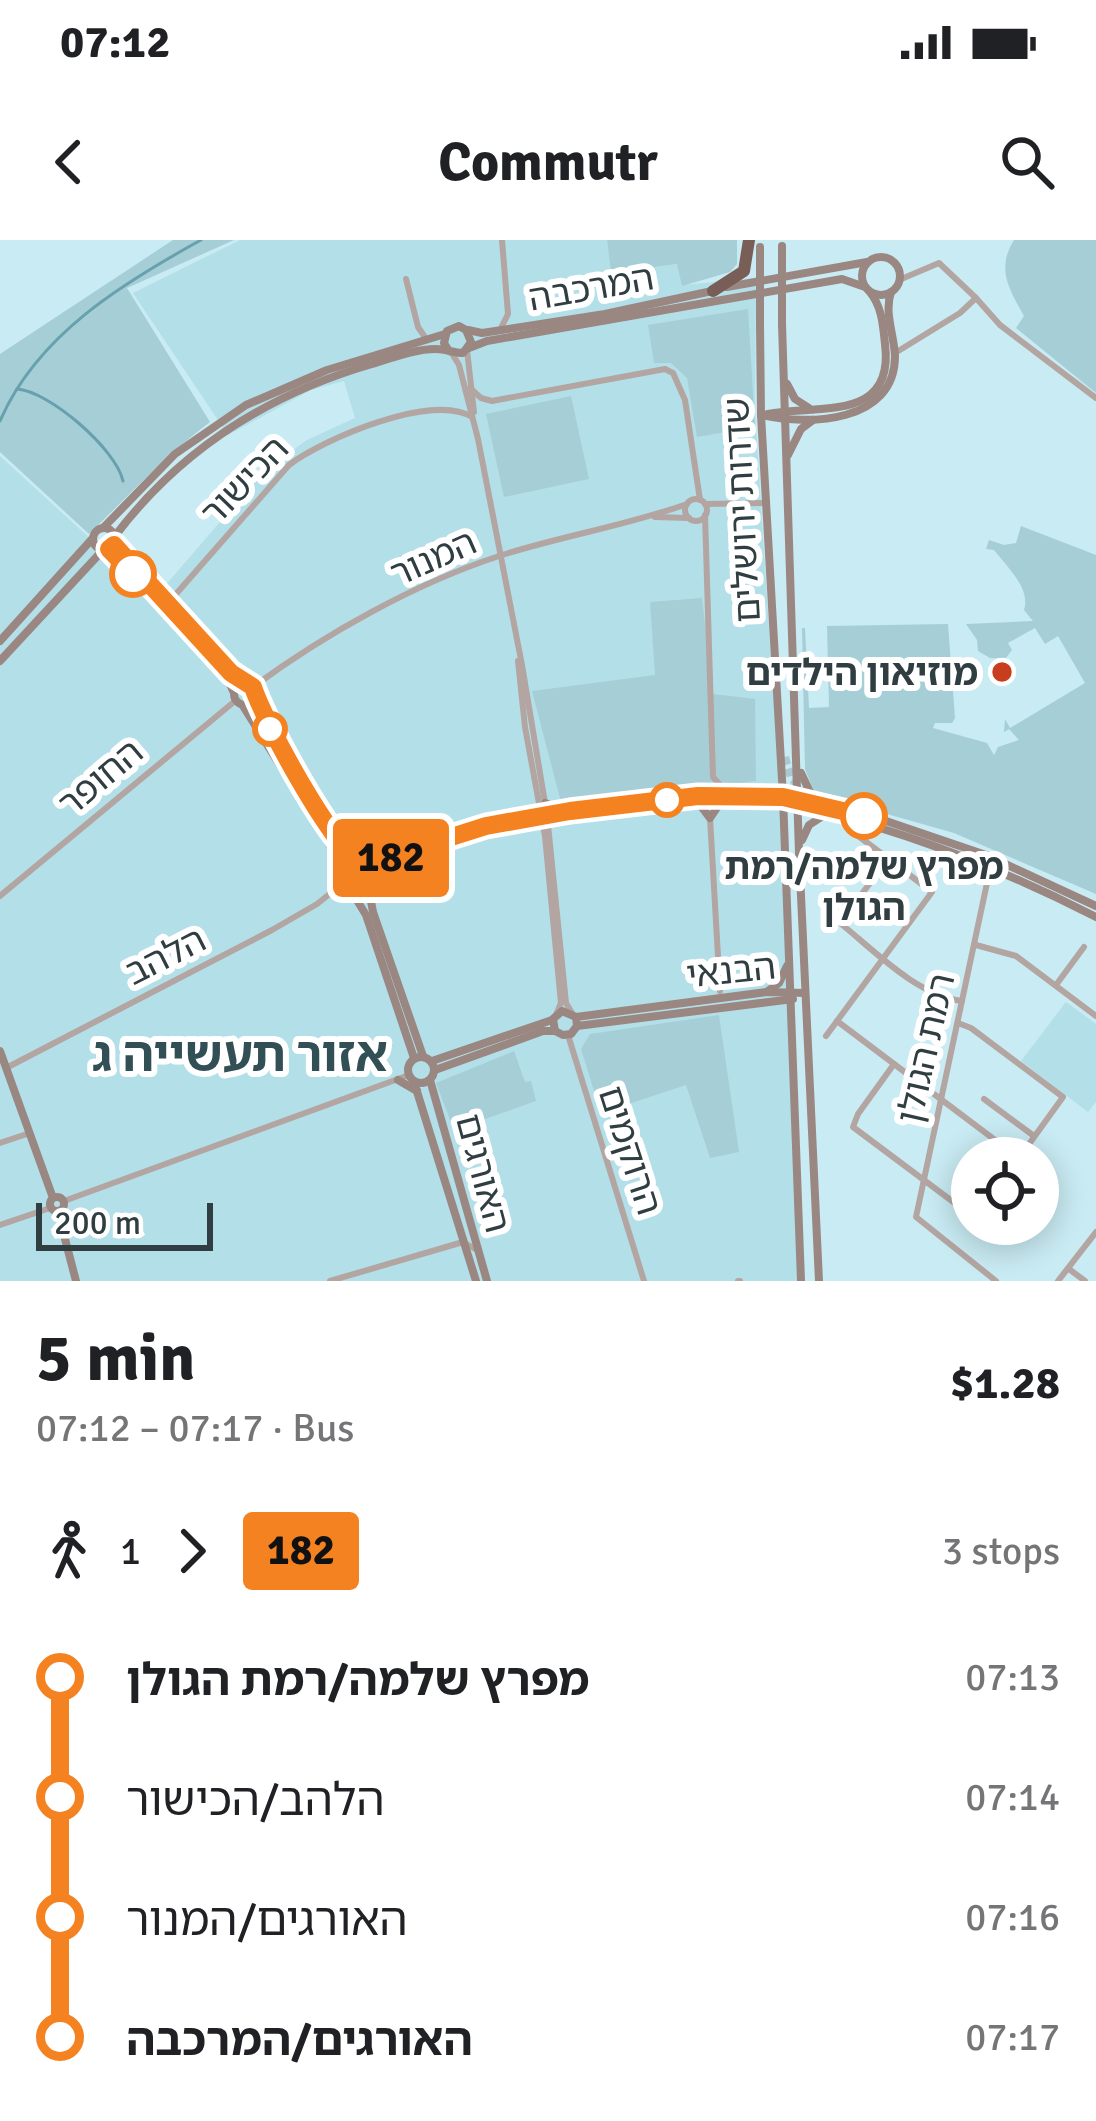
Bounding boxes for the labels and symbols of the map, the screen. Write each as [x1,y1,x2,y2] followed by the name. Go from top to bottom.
[525,255,657,322] street label: המרכבה
[714,396,771,624] street label: שדרות ירושלים
[192,427,299,535] street label: הכישור
[384,520,484,597] street label: המנור
[111,552,155,596] unlabelled marker
[746,651,978,696] place label: מוזיאון הילדים
[989,659,1015,685] marker: מוזיאון הילדים
[254,713,286,745] unlabelled marker
[49,730,153,827] street label: החופר
[651,784,683,816] unlabelled marker
[842,794,886,838] marker: מפרץ שלמה/רמת הגולן
[322,819,460,897] line badge: 182
[724,845,1004,931] place label: מפרץ שלמה/רמת הגולן
[118,917,214,996] street label: הלהב
[684,944,778,999] street label: הבנאי
[887,969,966,1128] street label: רמת הגולן
[92,1026,388,1085] district label: אזור תעשייה ג
[588,1080,671,1221] street label: הרוקמים
[445,1109,520,1238] street label: האורגים
[36,1197,213,1250] scale bar

